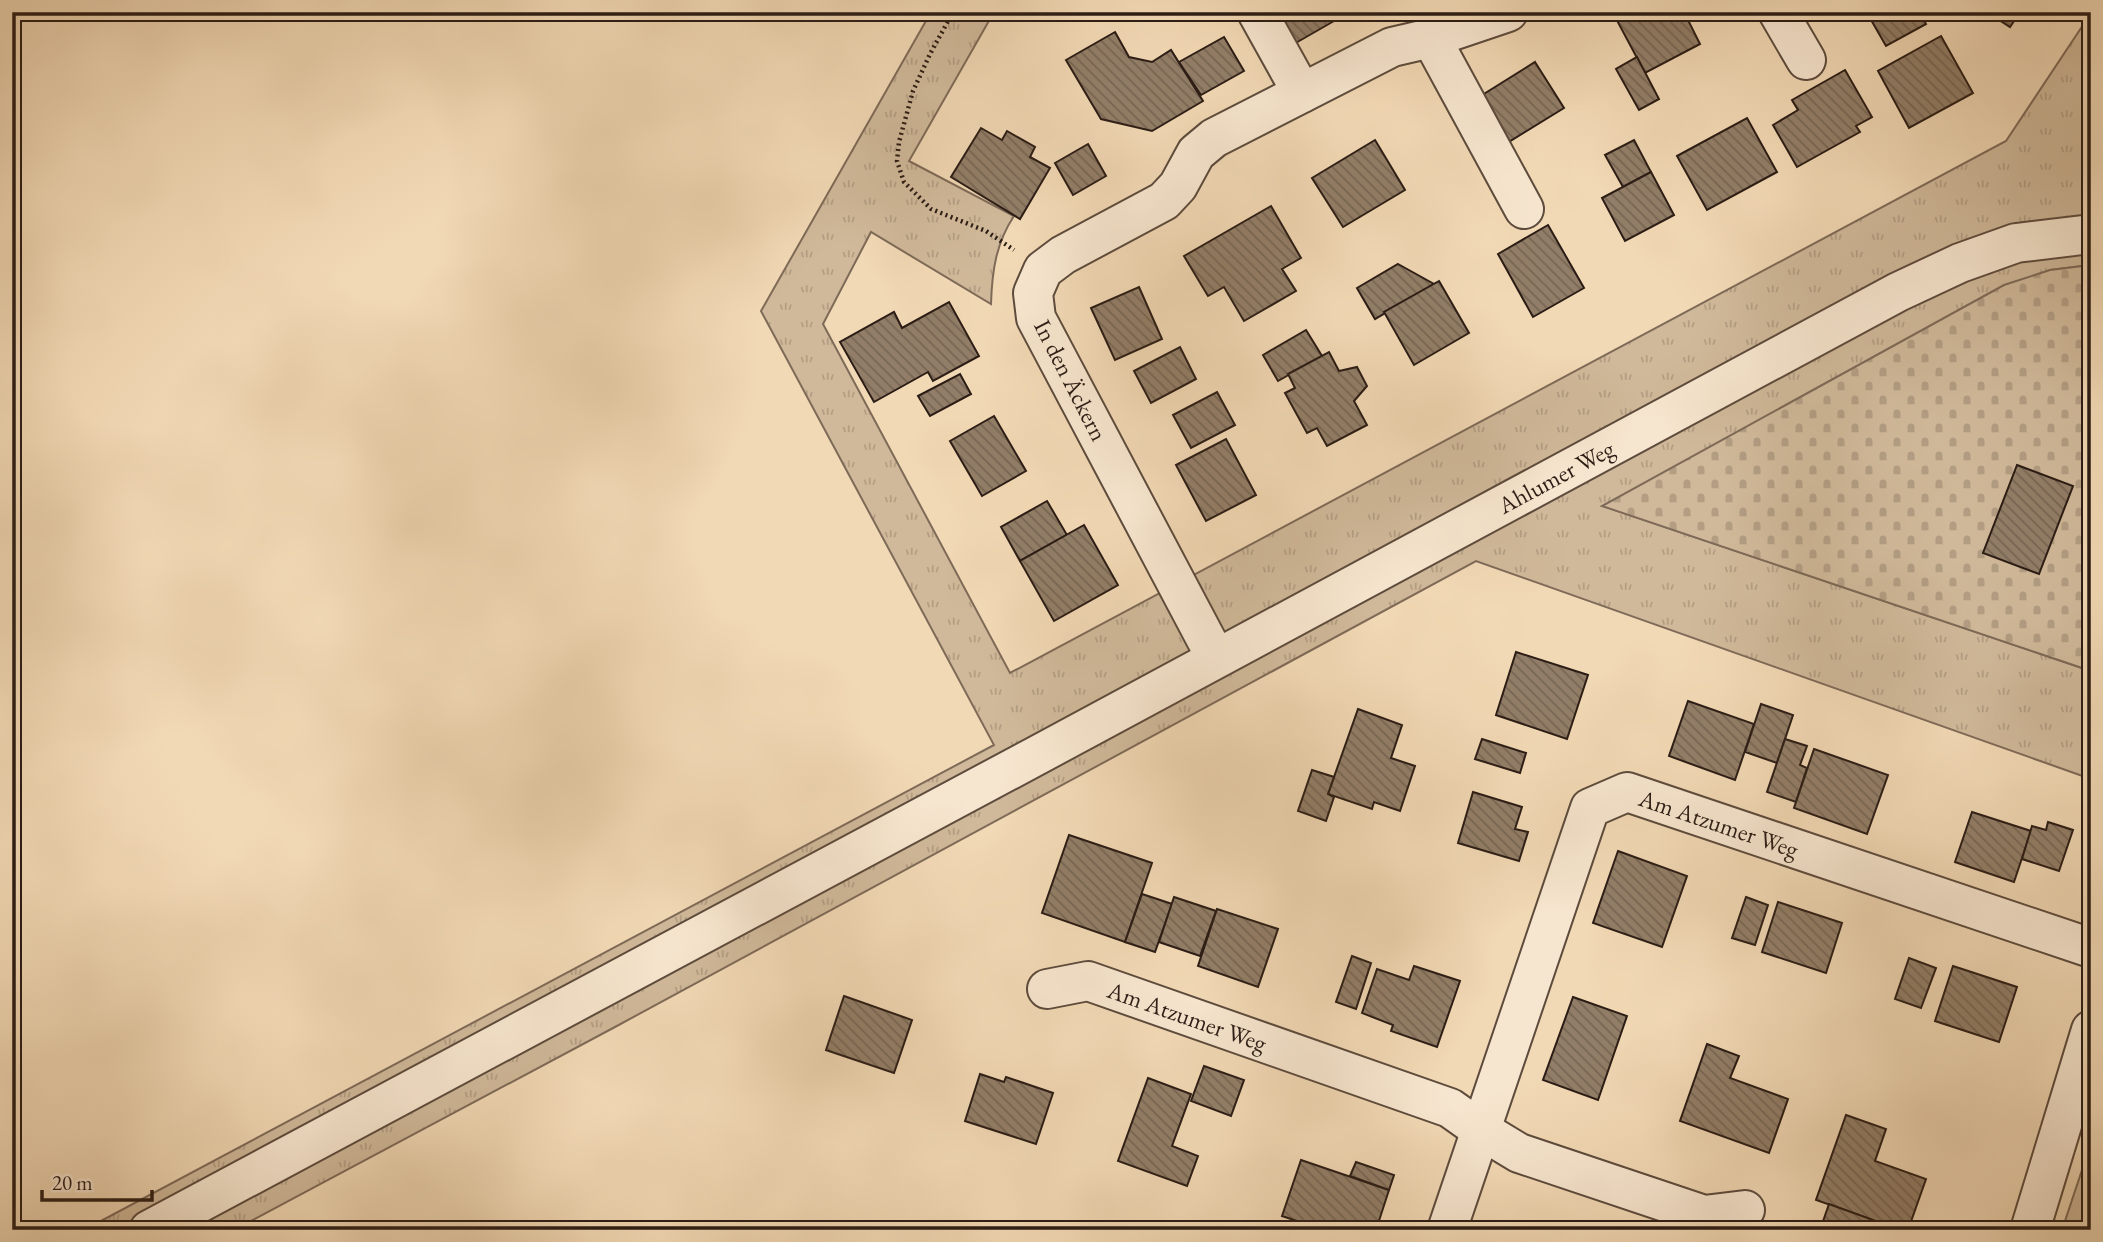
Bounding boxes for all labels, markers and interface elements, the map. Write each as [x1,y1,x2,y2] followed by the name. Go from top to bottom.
[1027,314,1115,446] street label: In den Äckern
[1491,432,1620,521] street label: Ahlumer Weg
[1634,781,1803,864] street label: Am Atzumer Weg
[1103,973,1271,1058] street label: Am Atzumer Weg
[42,1158,152,1202] scale bar
[52,1169,93,1196] text: 20 m

